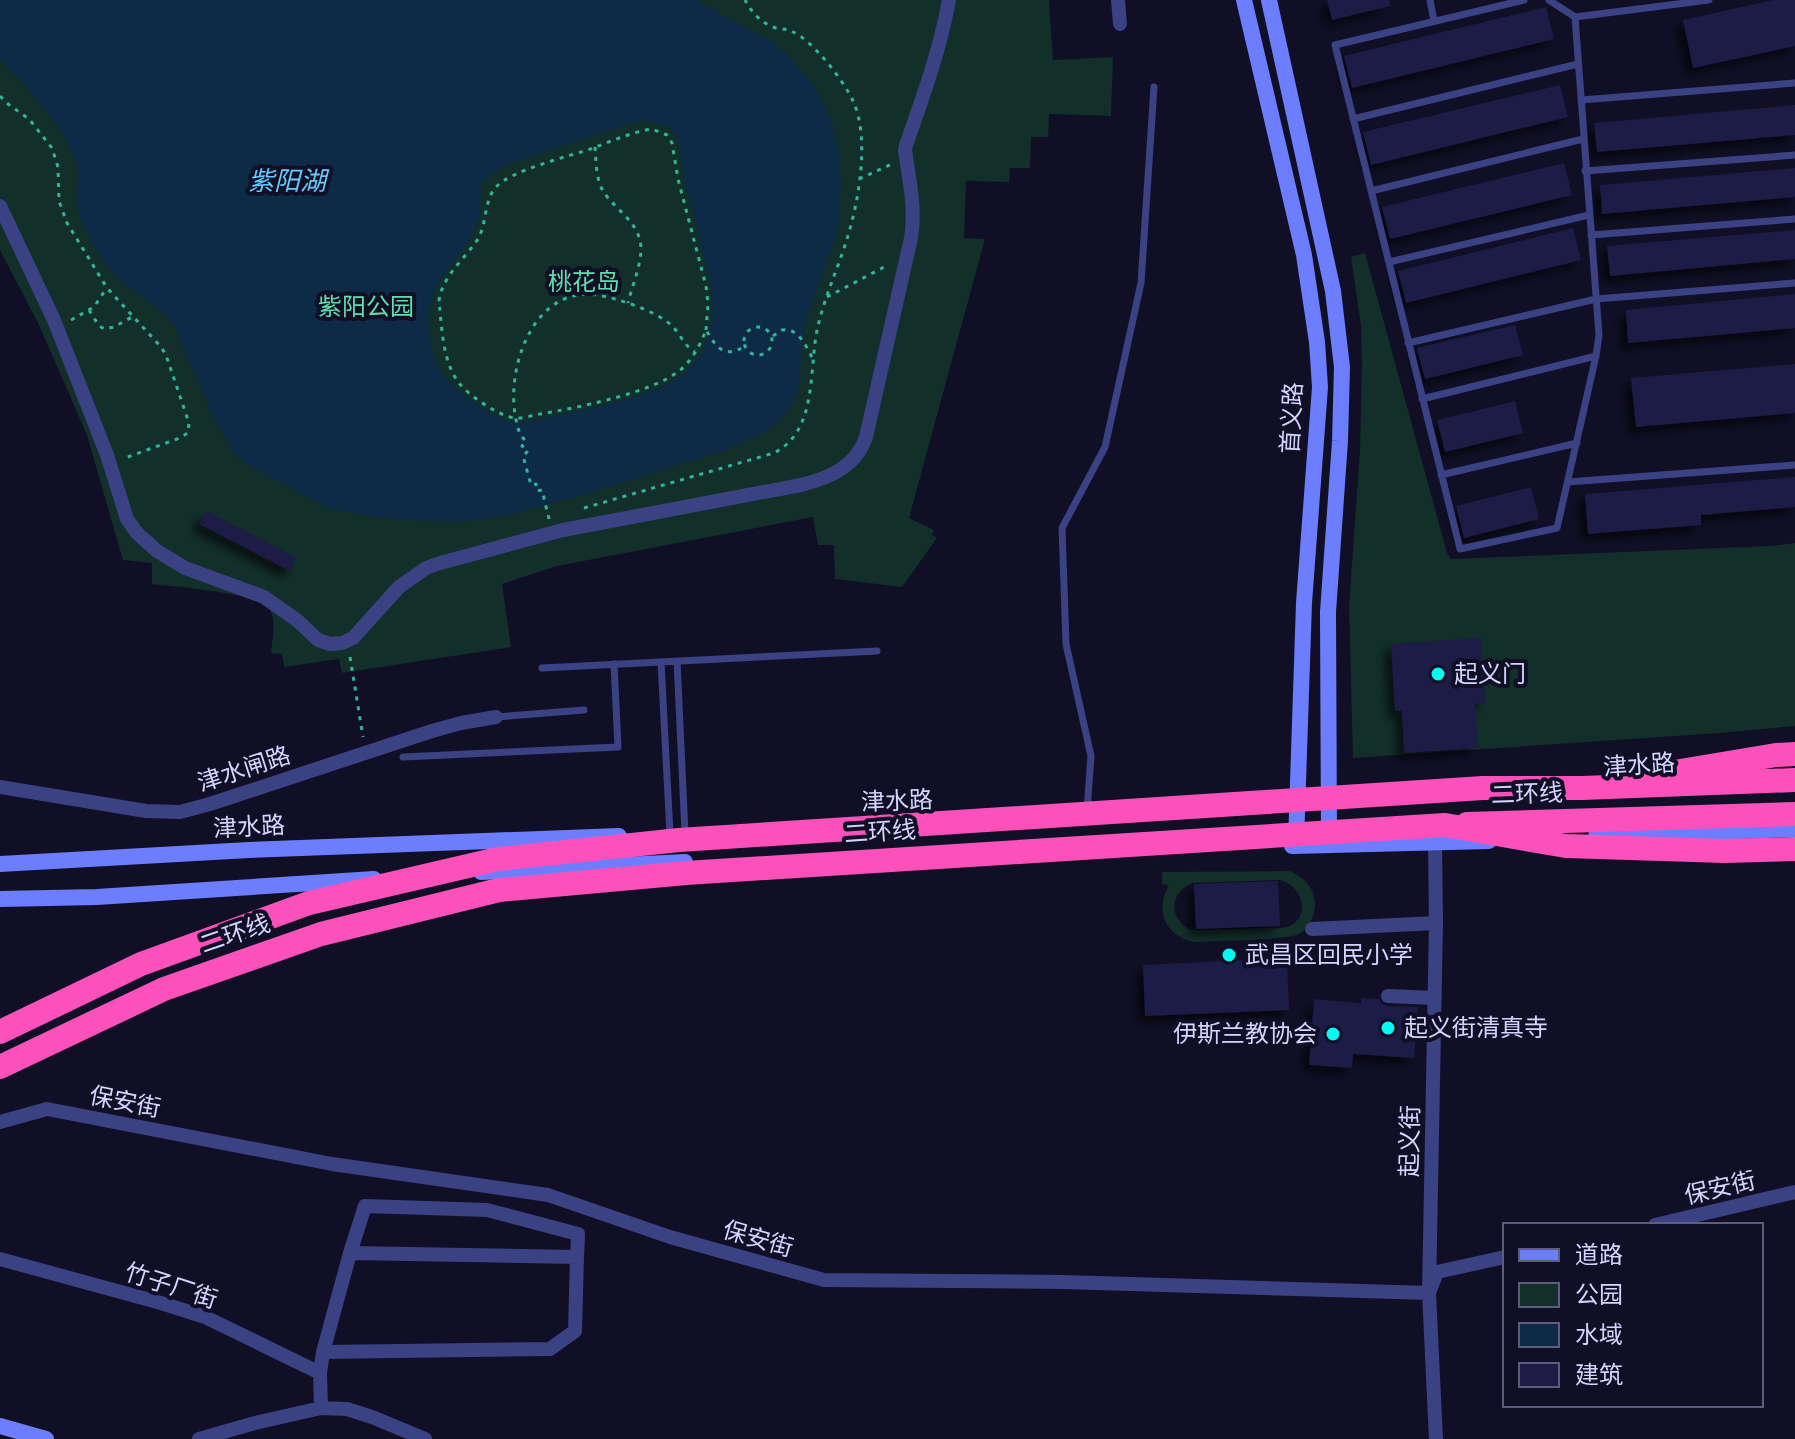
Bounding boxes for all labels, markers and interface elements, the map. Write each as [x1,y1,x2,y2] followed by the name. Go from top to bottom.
[248,164,330,195] water label: 紫阳湖
[548,266,620,295] park label: 桃花岛
[318,291,414,320] park label: 紫阳公园
[1274,381,1307,455] street label: 首义路
[1454,658,1526,687] place label: 起义门
[1429,665,1447,683] marker: 起义门
[193,739,294,796] street label: 津水闸路
[1602,747,1676,780] street label: 津水路
[1490,777,1563,808] street label: 二环线
[860,784,933,815] street label: 津水路
[212,809,286,842] street label: 津水路
[843,814,917,847] street label: 二环线
[196,907,273,958] street label: 二环线
[1245,939,1413,968] place label: 武昌区回民小学
[1220,946,1238,964] marker: 武昌区回民小学
[1404,1012,1548,1041] place label: 起义街清真寺
[1173,1018,1317,1047] place label: 伊斯兰教协会
[1379,1019,1397,1037] marker: 起义街清真寺
[1324,1025,1342,1043] marker: 伊斯兰教协会
[87,1079,163,1122] street label: 保安街
[1393,1105,1424,1177] street label: 起义街
[1681,1164,1758,1209] street label: 保安街
[720,1214,797,1261] street label: 保安街
[1503,1223,1763,1407] legend
[1575,1239,1623,1268] text: 道路
[121,1256,222,1313] street label: 竹子厂街
[1575,1279,1623,1308] text: 公园
[1575,1319,1623,1348] text: 水域
[1575,1359,1623,1388] text: 建筑

